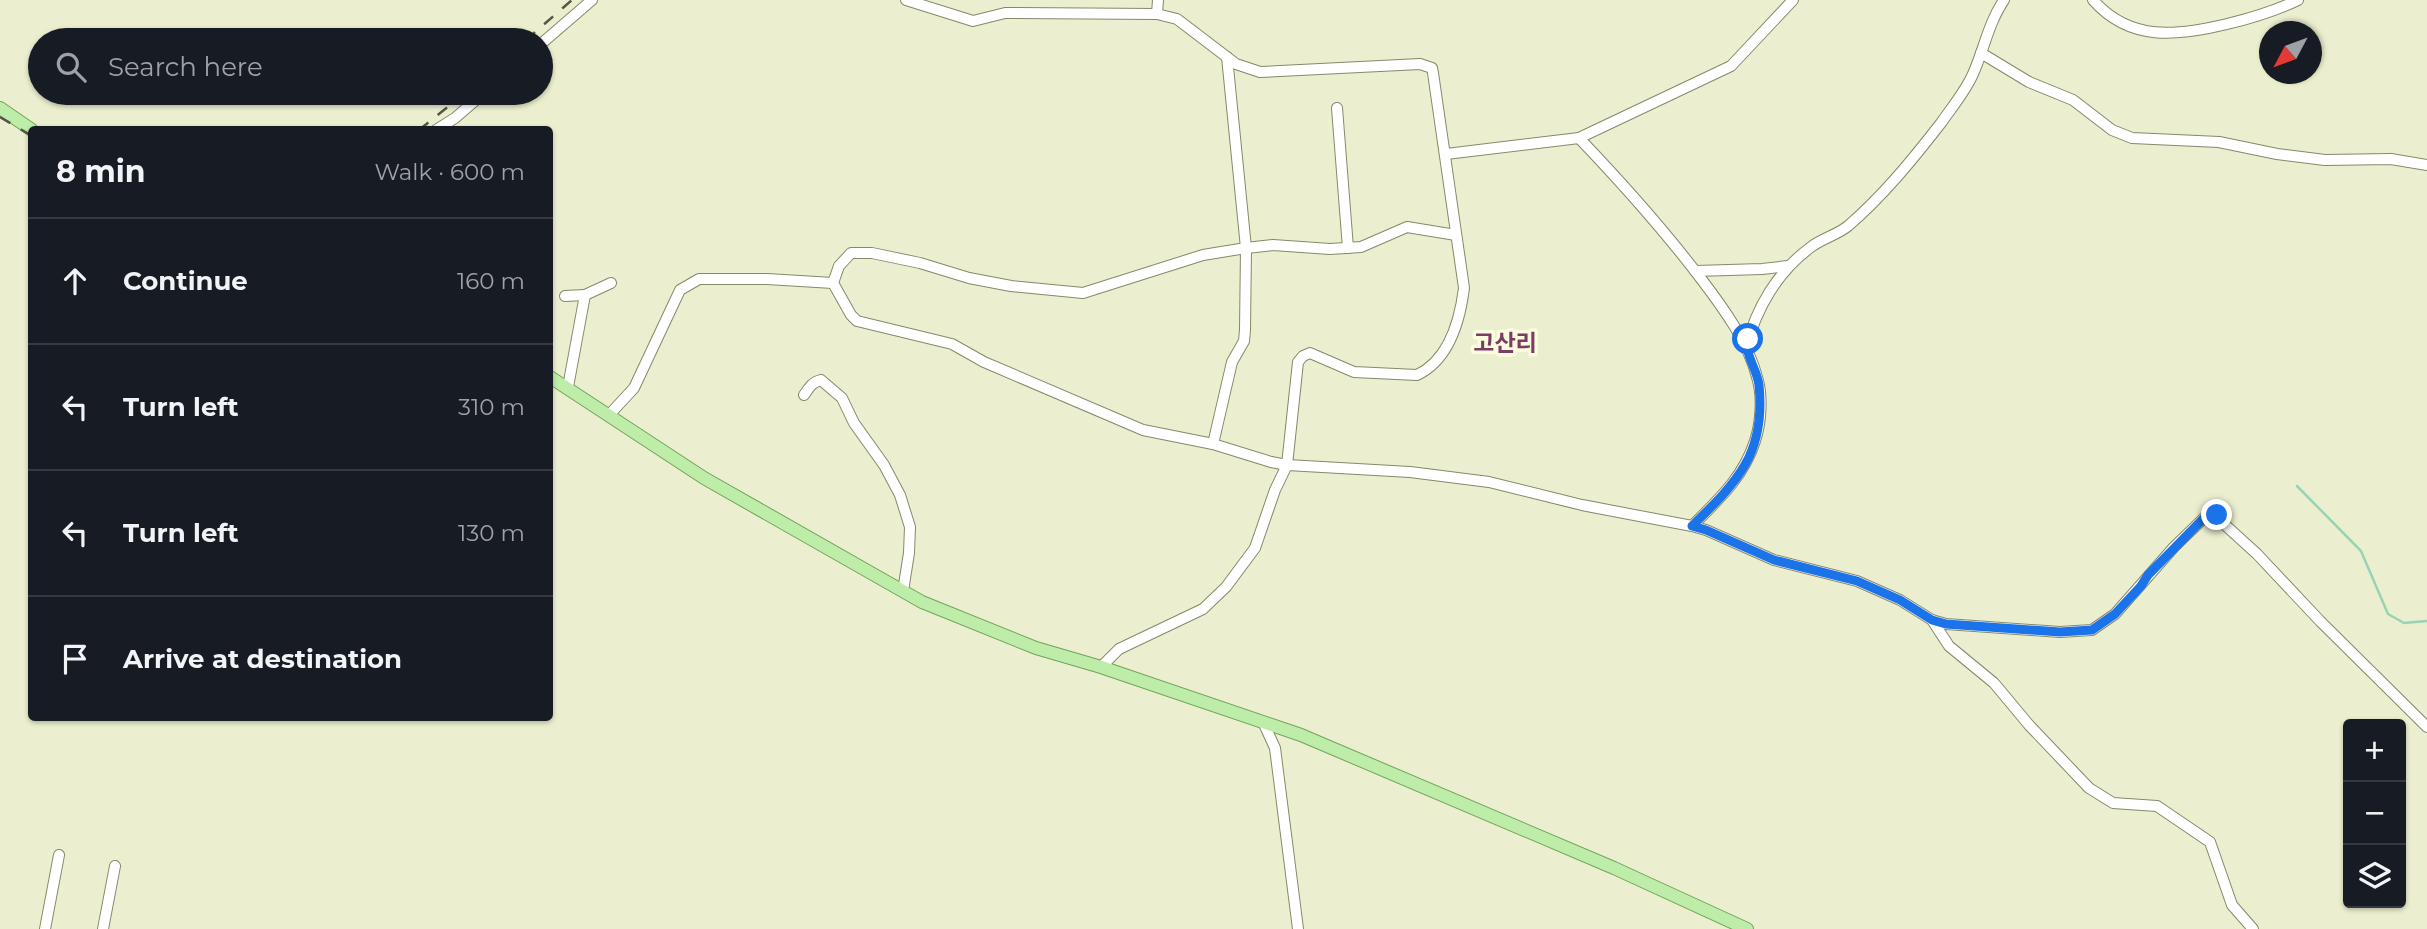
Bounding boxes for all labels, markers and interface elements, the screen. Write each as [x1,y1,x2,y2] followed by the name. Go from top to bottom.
[2259,21,2322,84] north arrow
[28,28,553,105] search box
[52,48,90,86] icon: search
[108,51,263,83] text: Search here
[56,153,146,190] text: 8 min
[374,158,525,186] text: Walk · 600 m
[56,262,94,300] icon: ahead
[123,265,248,297] text: Continue
[457,267,525,295] text: 160 m
[1732,323,1763,354] route start
[1473,329,1537,357] district label: 고산리
[56,388,94,426] icon: left
[123,391,239,423] text: Turn left
[458,393,525,421] text: 310 m
[2201,499,2232,530] route end
[56,514,94,552] icon: left
[123,517,239,549] text: Turn left
[458,519,525,547] text: 130 m
[56,640,94,678] icon: arrive
[123,643,402,675] text: Arrive at destination
[2343,719,2406,908] map controls
[2343,719,2406,782] button: +
[2343,782,2406,845] button: −
[2343,845,2406,908] button: layers

